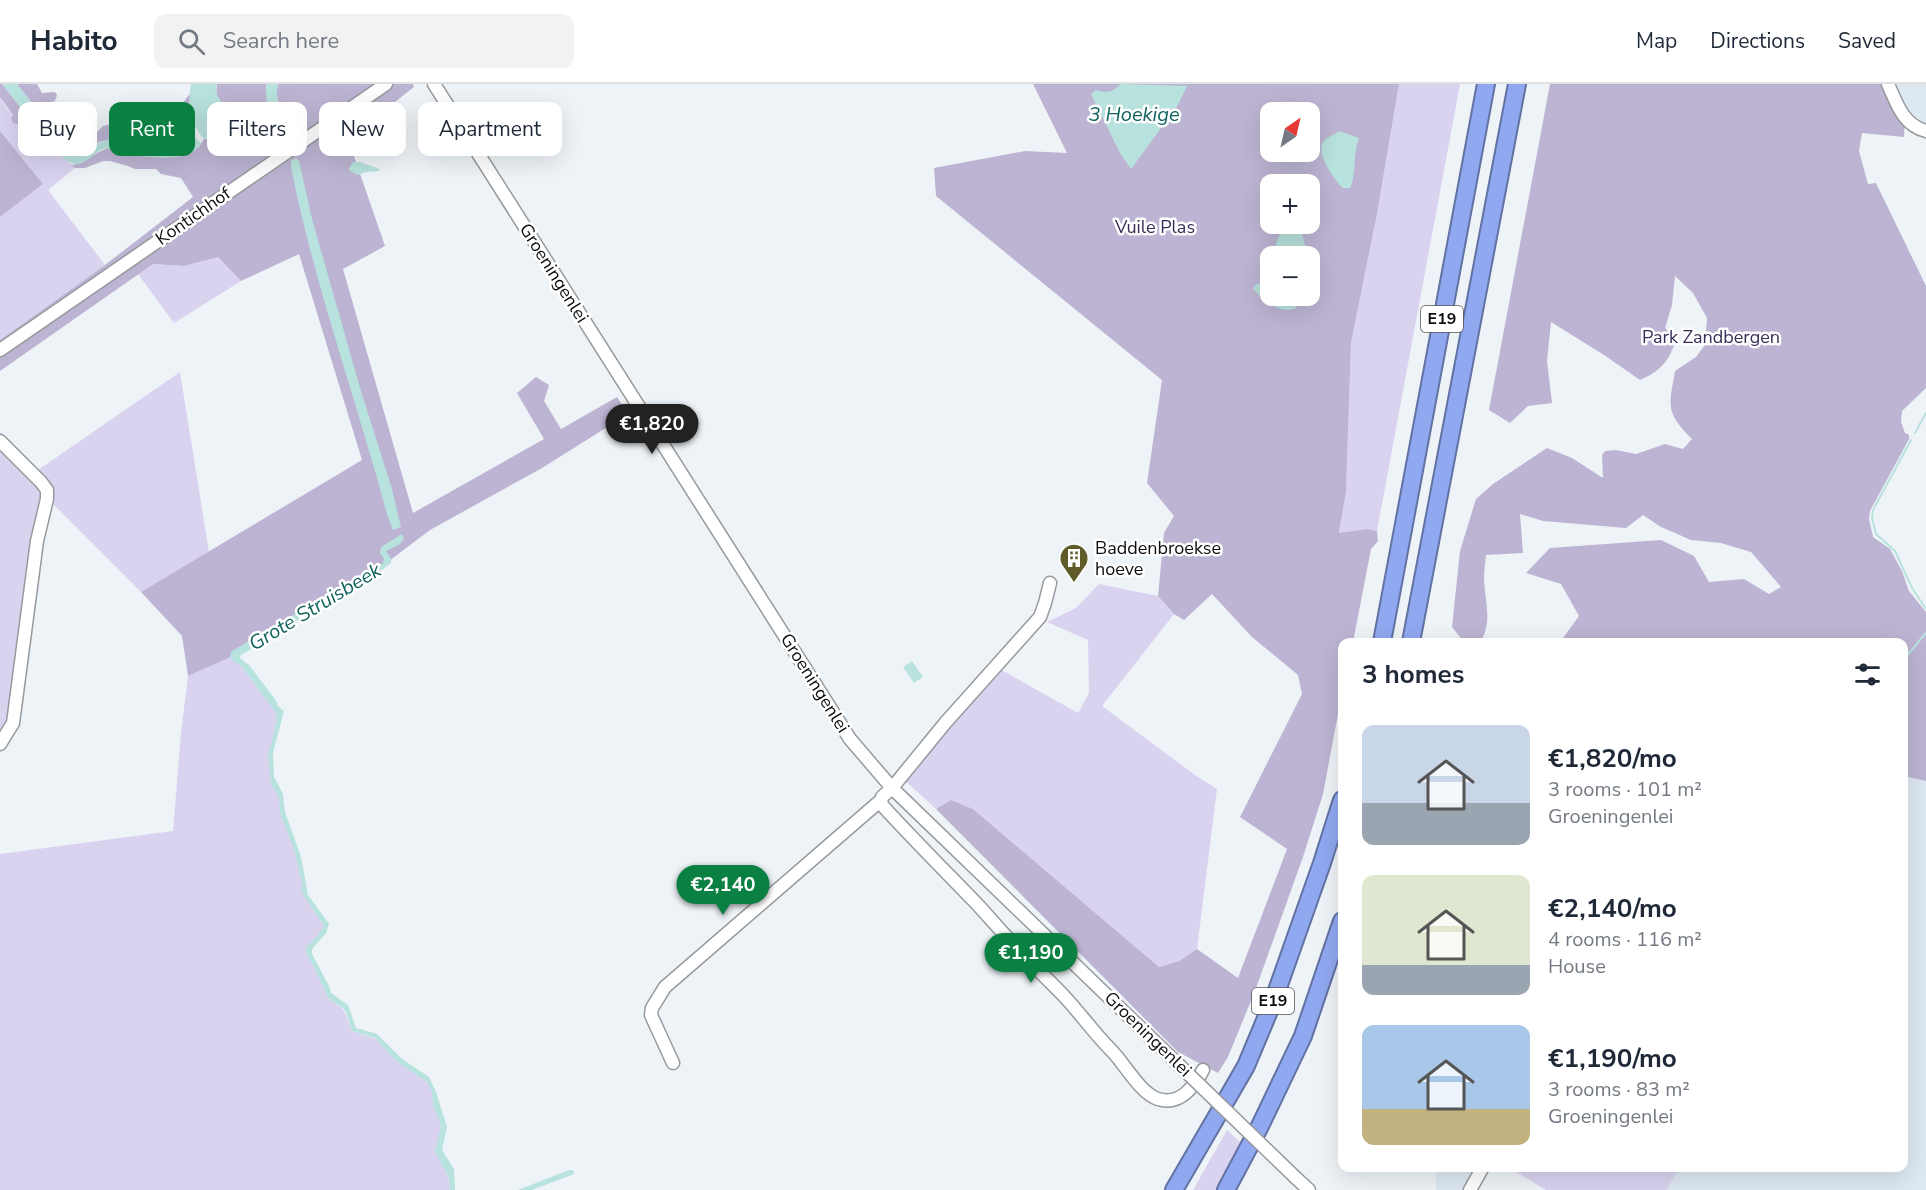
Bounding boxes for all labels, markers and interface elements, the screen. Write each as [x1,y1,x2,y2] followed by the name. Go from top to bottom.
[154,14,574,68] search box
[30,22,118,60] text: Habito
[175,25,208,58] icon: search
[223,26,339,56] text: Search here
[1636,27,1677,55] text: Map
[1710,27,1805,55] text: Directions
[1838,27,1896,55] text: Saved
[1088,101,1180,128] water label: 3 Hoekige
[18,102,97,156] chip: Buy
[109,102,195,156] chip: Rent
[207,102,307,156] chip: Filters
[319,102,406,156] chip: New
[418,102,562,156] chip: Apartment
[1260,102,1320,162] north arrow
[1260,102,1320,306] map controls
[1260,174,1320,234] button: +
[151,181,236,251] street label: Kontichhof
[1114,215,1195,239] park label: Vuile Plas
[514,219,594,327] street label: Groeningenlei
[1260,246,1320,306] button: −
[1421,306,1463,332] road number: E19
[1642,325,1780,349] park label: Park Zandbergen
[603,404,701,455] pin: €1,820
[620,410,684,437] text: €1,820
[1095,536,1221,581] place label: Baddenbroekse hoeve
[1058,542,1090,584] building icon: Baddenbroekse hoeve
[244,556,387,657] water label: Grote Struisbeek
[775,629,855,737] street label: Groeningenlei
[1362,657,1464,692] text: 3 homes
[1851,658,1884,691] icon: filters
[1548,741,1677,776] text: €1,820/mo
[1410,749,1482,821] icon: home
[1548,776,1702,803] text: 3 rooms · 101 m²
[1548,803,1674,830] text: Groeningenlei
[674,865,772,916] pin: €2,140
[691,871,755,898] text: €2,140
[1548,891,1677,926] text: €2,140/mo
[1410,899,1482,971] icon: home
[1548,926,1702,953] text: 4 rooms · 116 m²
[982,933,1080,984] pin: €1,190
[999,939,1063,966] text: €1,190
[1548,953,1606,980] text: House
[1099,986,1197,1082] street label: Groeningenlei
[1252,988,1294,1014] road number: E19
[1548,1041,1677,1076] text: €1,190/mo
[1410,1049,1482,1121] icon: home
[1548,1076,1690,1103] text: 3 rooms · 83 m²
[1548,1103,1674,1130] text: Groeningenlei

